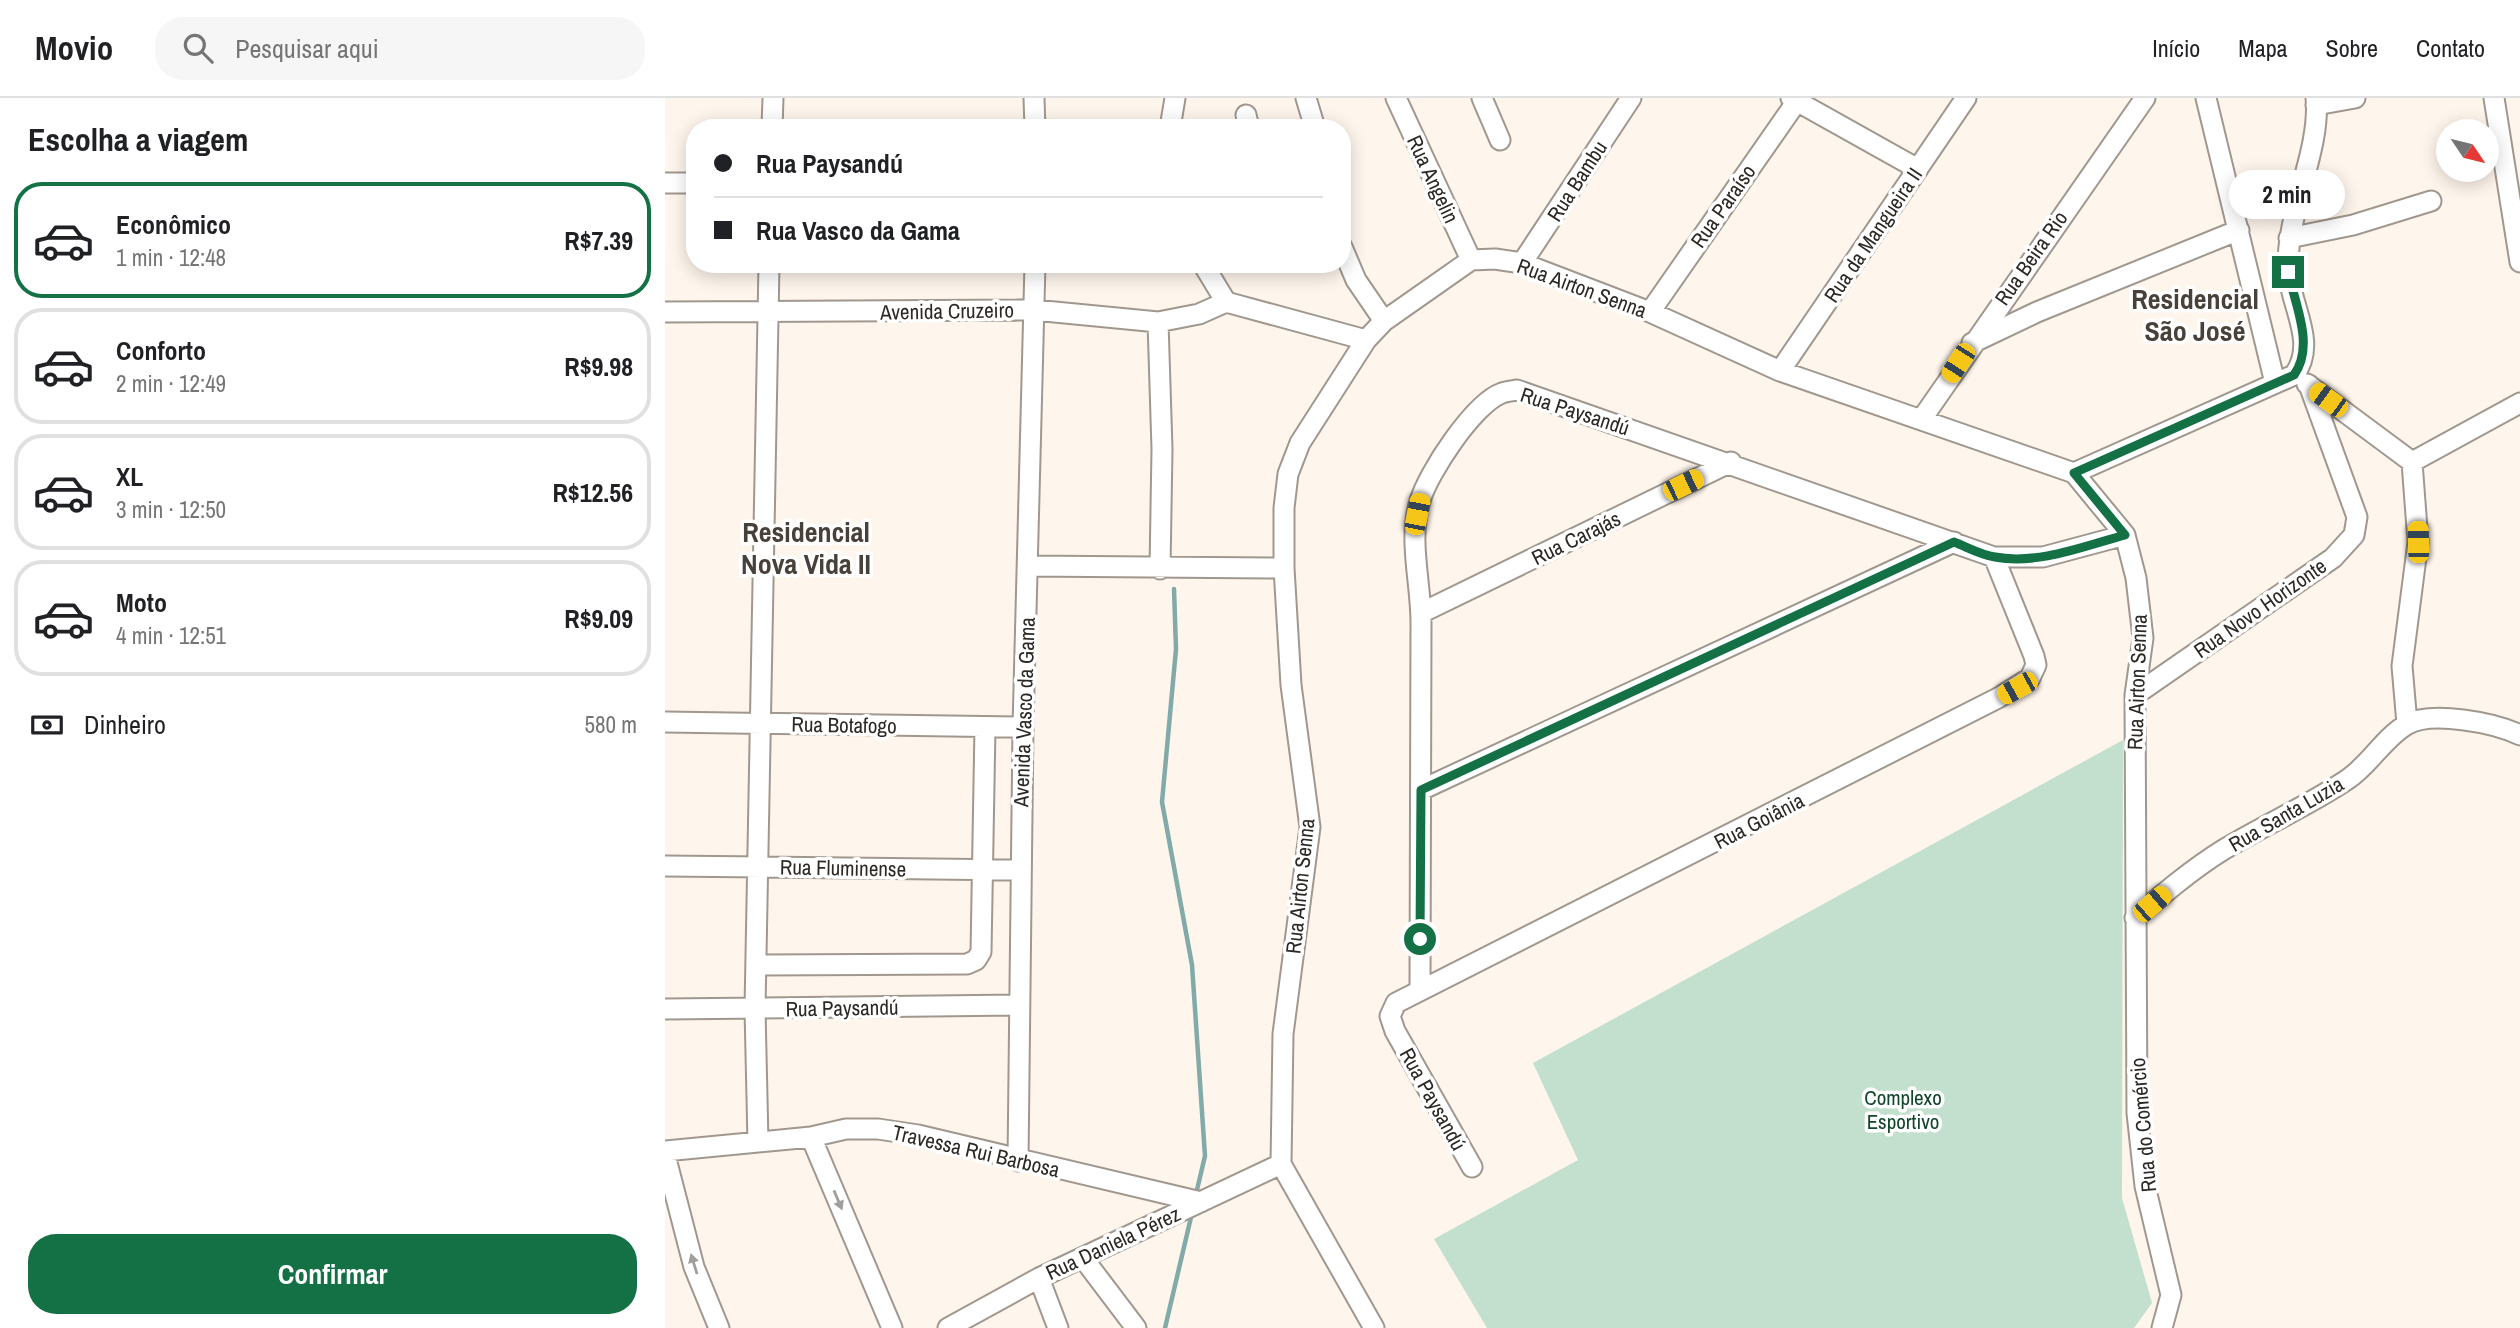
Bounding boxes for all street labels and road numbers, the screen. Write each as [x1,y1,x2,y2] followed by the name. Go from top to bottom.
[1400,130,1466,228] street label: Rua Angelin
[1540,135,1614,227] street label: Rua Bambu
[1684,158,1762,254] street label: Rua Paraíso
[1817,162,1929,308] street label: Rua da Mangueira II
[1988,205,2074,311] street label: Rua Beira Rio
[1513,251,1651,325] street label: Rua Airton Senna
[879,295,1014,327] street label: Avenida Cruzeiro
[1517,380,1633,442] street label: Rua Paysandú
[1527,504,1625,572] street label: Rua Carajás
[2188,551,2332,665] street label: Rua Novo Horizonte
[2120,613,2154,750] street label: Rua Airton Senna
[1006,616,1042,808] street label: Avenida Vasco da Gama
[791,710,897,740] street label: Rua Botafogo
[2223,769,2349,859] street label: Rua Santa Luzia
[1709,786,1809,856] street label: Rua Goiânia
[1278,816,1322,955] street label: Rua Airton Senna
[780,852,906,884] street label: Rua Fluminense
[785,993,899,1023] street label: Rua Paysandú
[1393,1043,1473,1155] street label: Rua Paysandú
[2123,1057,2163,1193] street label: Rua do Comércio
[890,1118,1063,1184] street label: Travessa Rui Barbosa
[1041,1199,1185,1287] street label: Rua Daniela Pérez

